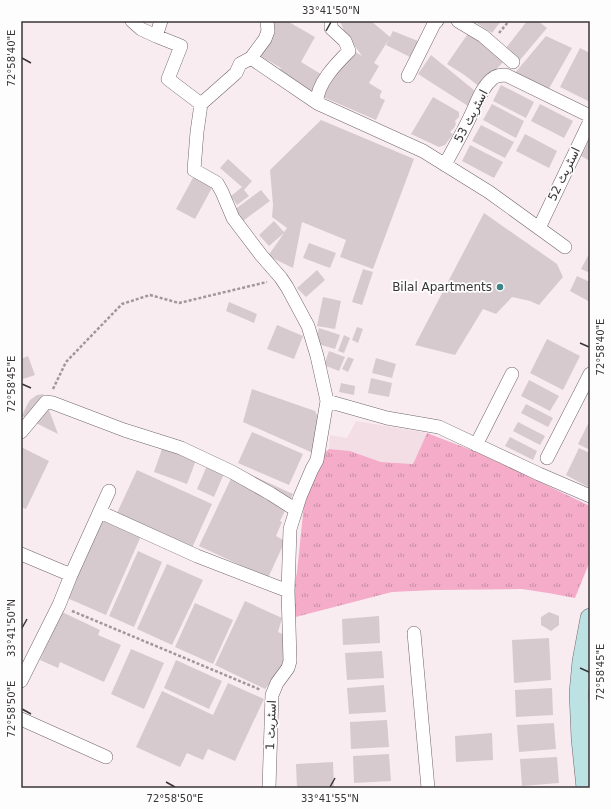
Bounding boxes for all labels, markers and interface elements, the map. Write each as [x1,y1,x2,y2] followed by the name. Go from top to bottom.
[302,5,360,16] text: 33°41'50"N
[6,30,17,86] text: 72°58'40"E
[451,87,492,145] street label: اسٹریٹ 53
[545,145,584,204] street label: اسٹریٹ 52
[392,280,492,294] place label: Bilal Apartments
[495,282,505,292] marker: Bilal Apartments
[595,319,606,375] text: 72°58'40"E
[6,356,17,412] text: 72°58'45"E
[6,599,17,657] text: 33°41'50"N
[595,644,606,700] text: 72°58'45"E
[6,681,17,737] text: 72°58'50"E
[263,700,280,750] street label: اسٹریٹ 1
[147,793,203,804] text: 72°58'50"E
[301,793,359,804] text: 33°41'55"N

